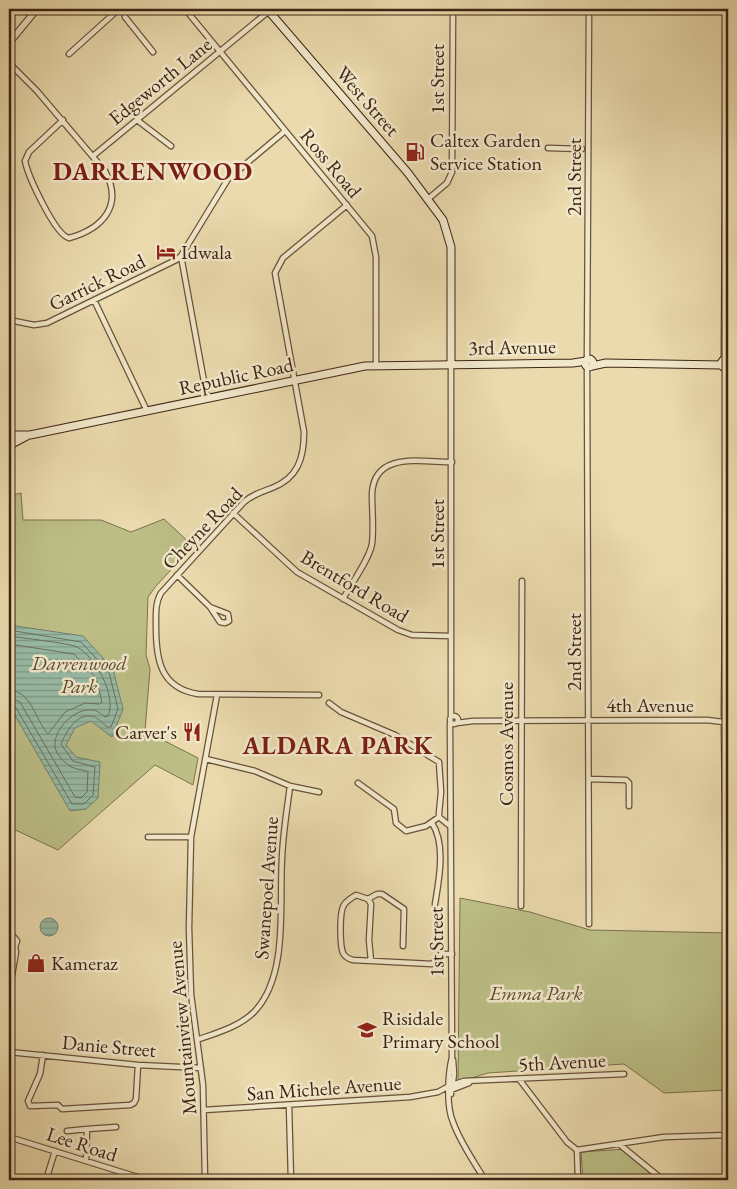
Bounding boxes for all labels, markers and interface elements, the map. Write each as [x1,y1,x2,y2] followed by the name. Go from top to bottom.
[103,31,217,131] street label: Edgeworth Lane
[424,43,450,114] street label: 1st Street
[330,60,406,142] street label: West Street
[294,123,368,204] street label: Ross Road
[430,127,543,176] place label: Caltex Garden Service Station
[561,137,587,216] street label: 2nd Street
[404,141,426,163] fuel station icon: Caltex Garden Service Station
[53,155,253,187] district label: DARRENWOOD
[181,239,232,265] place label: Idwala
[155,241,177,263] hotel icon: Idwala
[44,247,150,317] street label: Garrick Road
[468,333,556,361] street label: 3rd Avenue
[176,351,297,401] street label: Republic Road
[156,480,249,575] street label: Cheyne Road
[424,498,450,569] street label: 1st Street
[296,544,415,629] street label: Brentford Road
[561,612,587,691] street label: 2nd Street
[31,650,127,699] park label: Darrenwood Park
[493,682,519,806] street label: Cosmos Avenue
[606,692,694,718] street label: 4th Avenue
[115,719,177,745] place label: Carver's
[181,721,203,743] restaurant icon: Carver's
[241,729,434,761] district label: ALDARA PARK
[248,815,284,960] street label: Swanepoel Avenue
[422,906,450,977] street label: 1st Street
[161,940,203,1116] street label: Mountainview Avenue
[51,950,118,976] place label: Kameraz
[25,952,47,974] shop icon: Kameraz
[488,980,583,1006] park label: Emma Park
[382,1005,500,1054] place label: Risidale Primary School
[356,1019,378,1041] school or university icon: Risidale Primary School
[61,1029,158,1063] street label: Danie Street
[518,1047,607,1077] street label: 5th Avenue
[246,1070,402,1106] street label: San Michele Avenue
[43,1120,122,1168] street label: Lee Road

